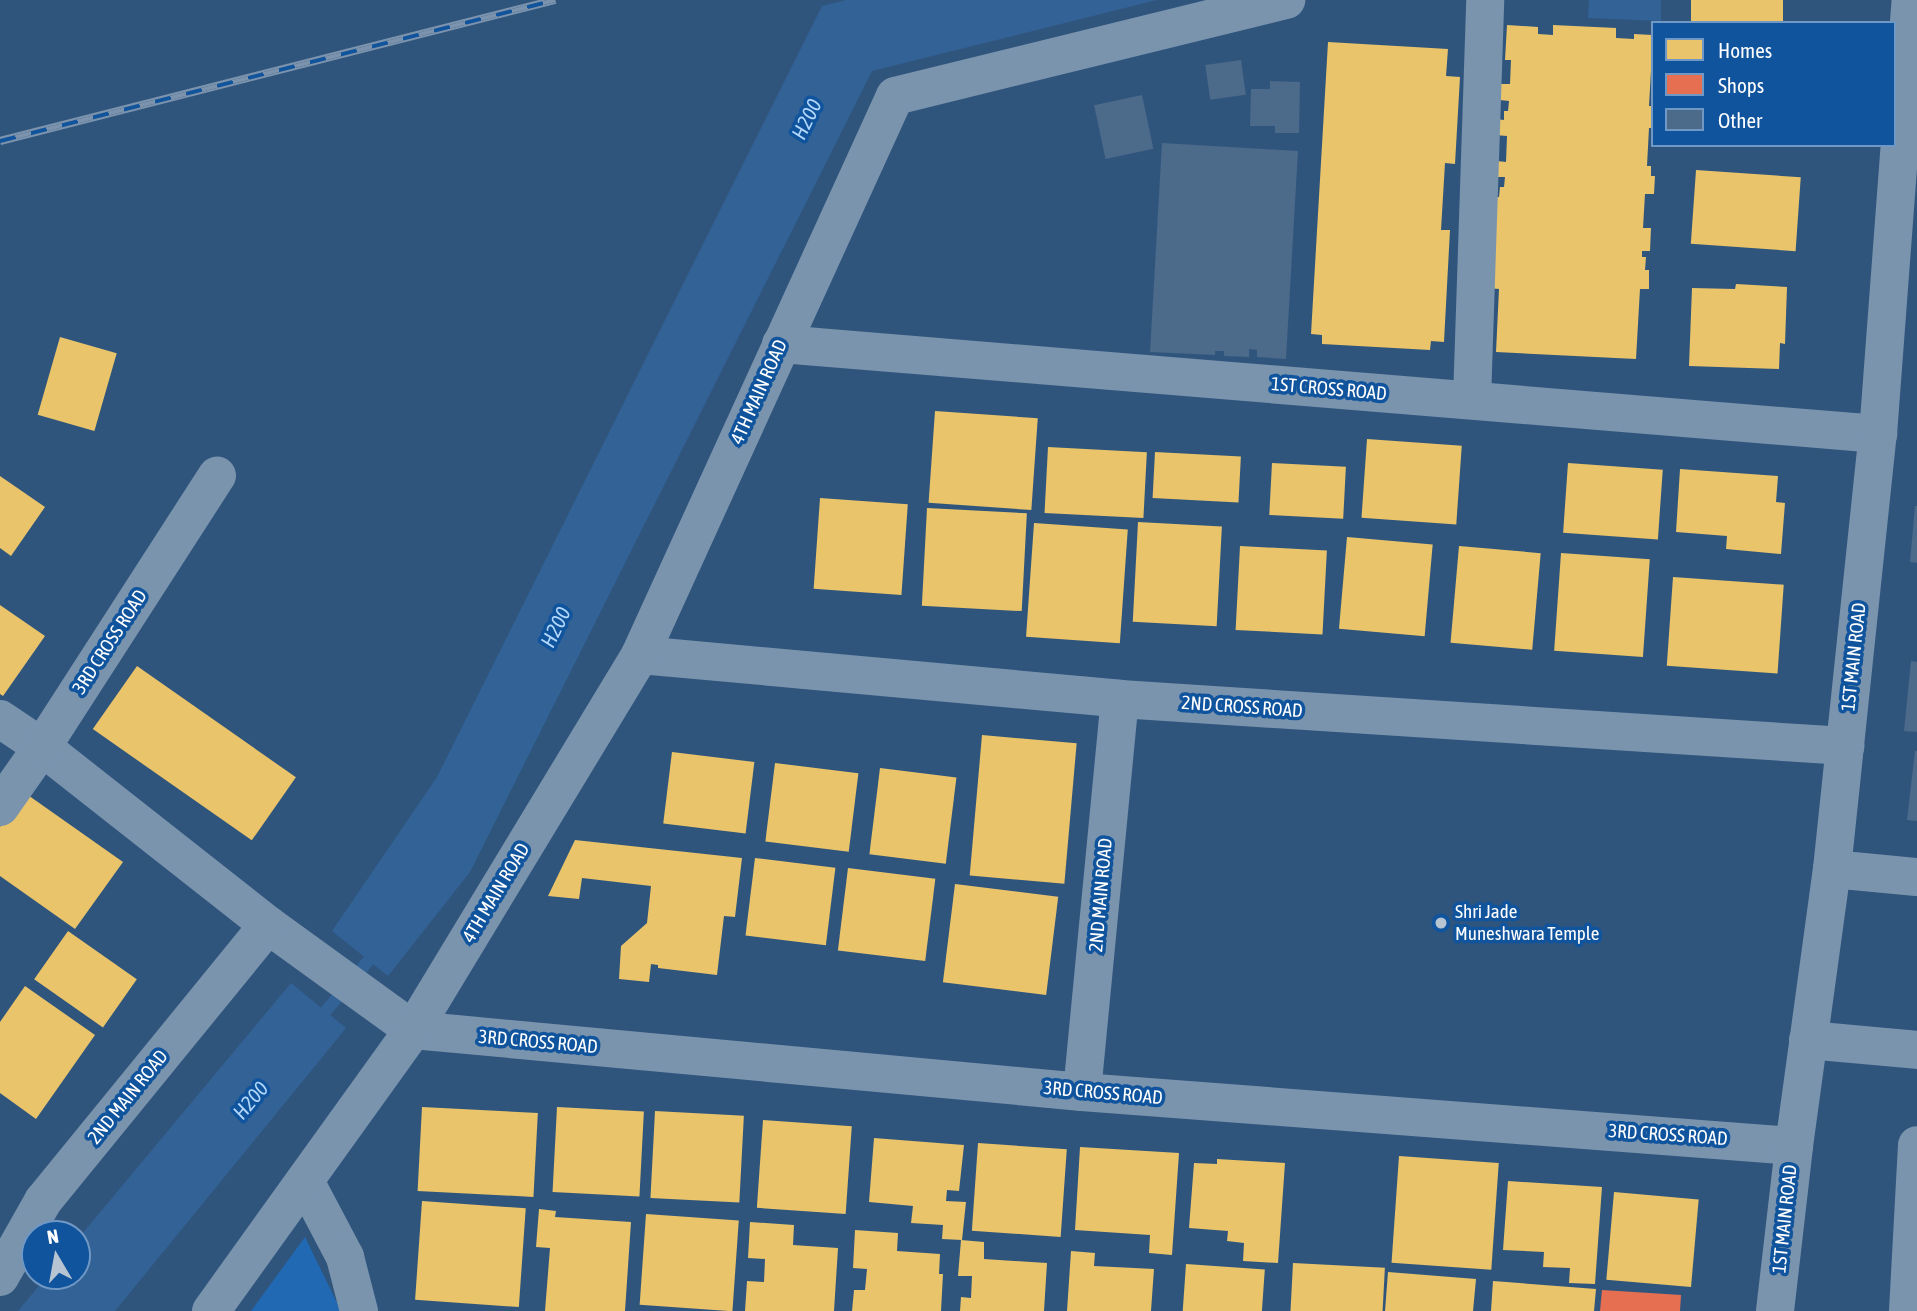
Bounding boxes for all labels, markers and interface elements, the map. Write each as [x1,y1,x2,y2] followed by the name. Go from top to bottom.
[1651,21,1896,147] legend
[1718,38,1772,62] text: Homes
[1718,73,1764,97] text: Shops
[786,95,826,143] water label: H200
[1718,108,1762,132] text: Other
[726,336,792,448] street label: 4TH MAIN ROAD
[1270,373,1388,405] street label: 1ST CROSS ROAD
[68,586,152,698] street label: 3RD CROSS ROAD
[1837,602,1871,712] street label: 1ST MAIN ROAD
[535,603,575,651] water label: H200
[1181,691,1303,723] street label: 2ND CROSS ROAD
[1085,837,1117,953] street label: 2ND MAIN ROAD
[457,839,535,947] street label: 4TH MAIN ROAD
[1455,901,1599,945] place label: Shri Jade Muneshwara Temple
[1433,915,1449,931] marker: Shri Jade Muneshwara Temple
[477,1025,599,1059] street label: 3RD CROSS ROAD
[83,1045,173,1149] street label: 2ND MAIN ROAD
[227,1076,273,1124] water label: H200
[1042,1076,1164,1110] street label: 3RD CROSS ROAD
[1608,1119,1728,1151] street label: 3RD CROSS ROAD
[1768,1164,1802,1274] street label: 1ST MAIN ROAD
[21,1220,91,1290] north arrow
[45,1224,60,1248] text: N

